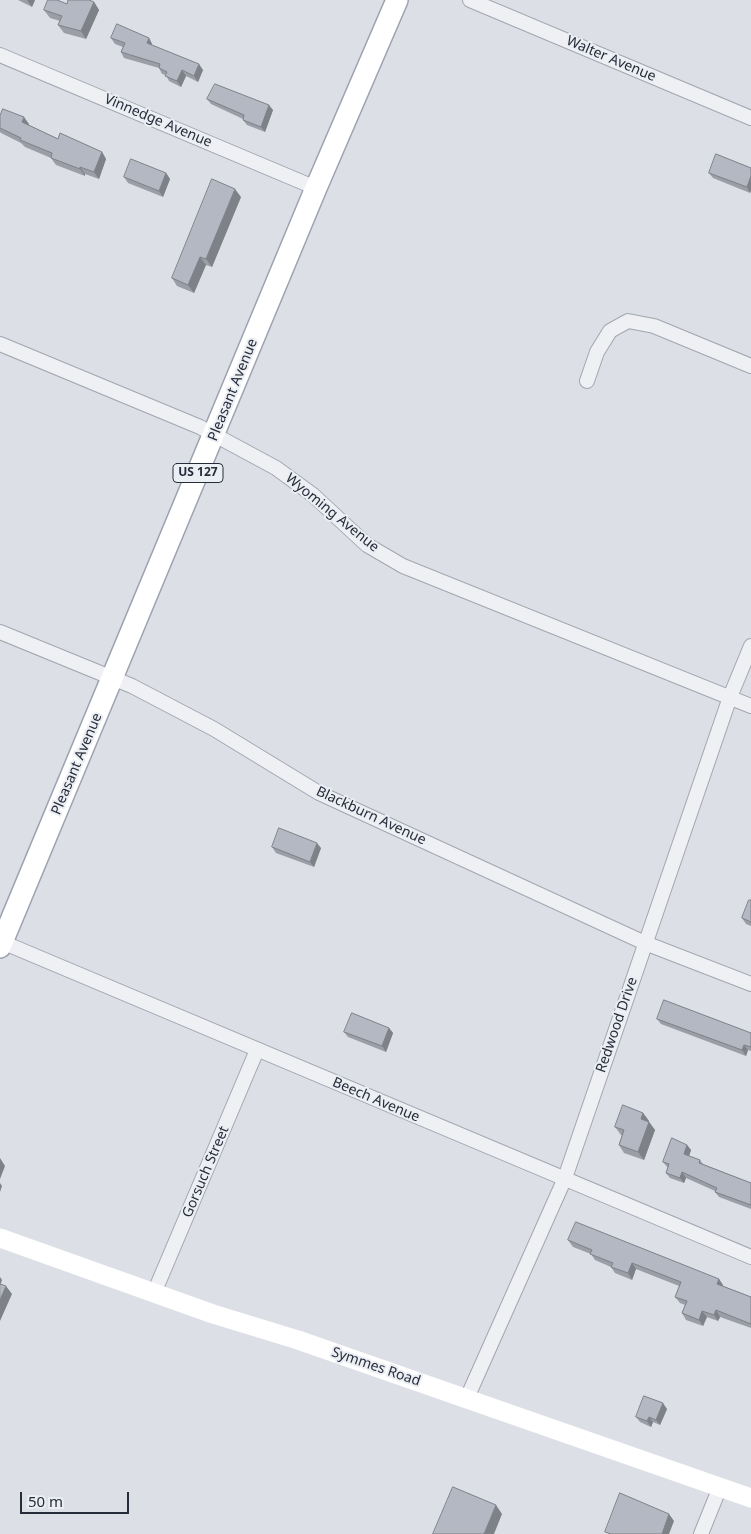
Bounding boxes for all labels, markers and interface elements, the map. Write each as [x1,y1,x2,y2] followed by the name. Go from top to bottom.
[564,33,658,85] street label: Walter Avenue
[102,91,214,151] street label: Vinnedge Avenue
[205,336,261,444] street label: Pleasant Avenue
[173,463,223,482] road number: US 127
[282,470,382,556] street label: Wyoming Avenue
[48,711,106,817] street label: Pleasant Avenue
[313,783,429,849] street label: Blackburn Avenue
[593,975,641,1075] street label: Redwood Drive
[330,1074,422,1126] street label: Beech Avenue
[179,1124,233,1220] street label: Gorsuch Street
[329,1344,423,1390] street label: Symmes Road
[22,1482,131,1514] scale bar
[28,1491,63,1511] text: 50 m

